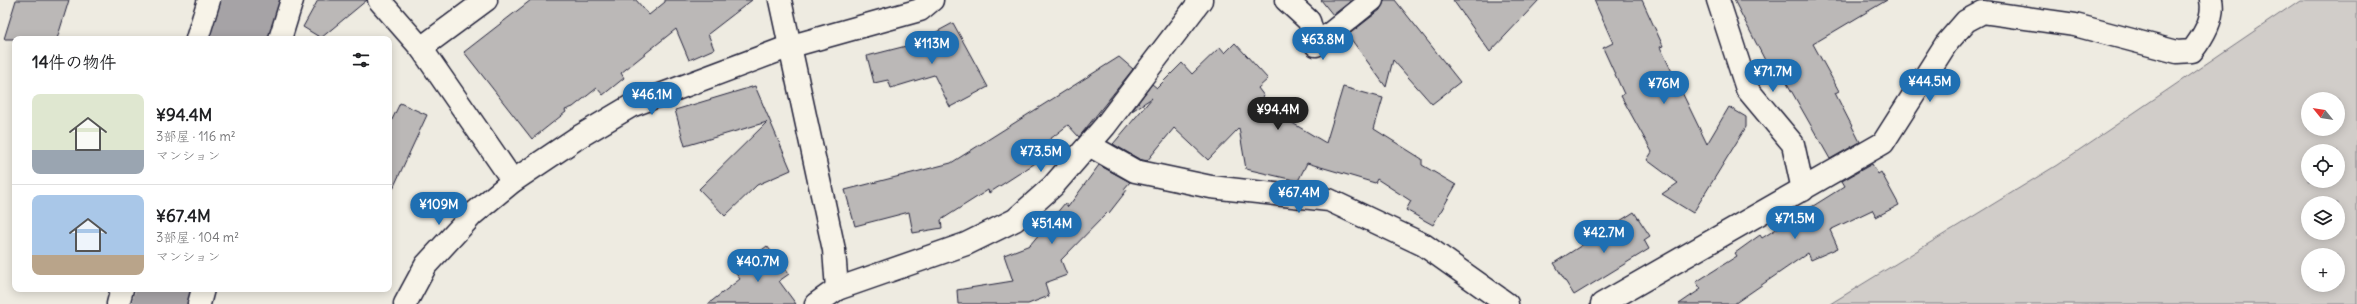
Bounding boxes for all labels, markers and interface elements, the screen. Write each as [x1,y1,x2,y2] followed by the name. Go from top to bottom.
[1290,27,1356,61] pin: ¥63.8M
[904,31,960,65] pin: ¥113M
[1301,31,1345,48] text: ¥63.8M
[914,35,950,52] text: ¥113M
[350,49,372,71] icon: filters
[32,51,117,73] text: 14件の物件
[1740,59,1806,93] pin: ¥71.7M
[1754,63,1792,80] text: ¥71.7M
[1897,69,1963,103] pin: ¥44.5M
[1640,71,1688,105] pin: ¥76M
[1908,73,1952,90] text: ¥44.5M
[1648,75,1680,92] text: ¥76M
[619,82,685,116] pin: ¥46.1M
[632,86,672,103] text: ¥46.1M
[2301,92,2345,136] north arrow
[2301,92,2345,292] map controls
[1245,97,1311,131] pin: ¥94.4M
[1256,101,1300,118] text: ¥94.4M
[156,104,212,126] text: ¥94.4M
[64,110,112,158] icon: home
[156,128,236,145] text: 3部屋 · 116 m²
[1008,139,1074,173] pin: ¥73.5M
[1020,143,1062,160] text: ¥73.5M
[2301,144,2345,188] button: locate
[156,147,220,164] text: マンション
[1266,180,1332,214] pin: ¥67.4M
[1278,184,1320,201] text: ¥67.4M
[411,192,467,226] pin: ¥109M
[419,196,459,213] text: ¥109M
[2301,196,2345,240] button: layers
[156,205,211,227] text: ¥67.4M
[1762,206,1828,240] pin: ¥71.5M
[1775,210,1815,227] text: ¥71.5M
[64,211,112,259] icon: home
[1019,211,1085,245] pin: ¥51.4M
[1032,215,1072,232] text: ¥51.4M
[1571,220,1637,254] pin: ¥42.7M
[1583,224,1625,241] text: ¥42.7M
[156,229,239,246] text: 3部屋 · 104 m²
[156,248,220,265] text: マンション
[2301,248,2345,292] button: +
[725,249,791,283] pin: ¥40.7M
[736,253,780,270] text: ¥40.7M

